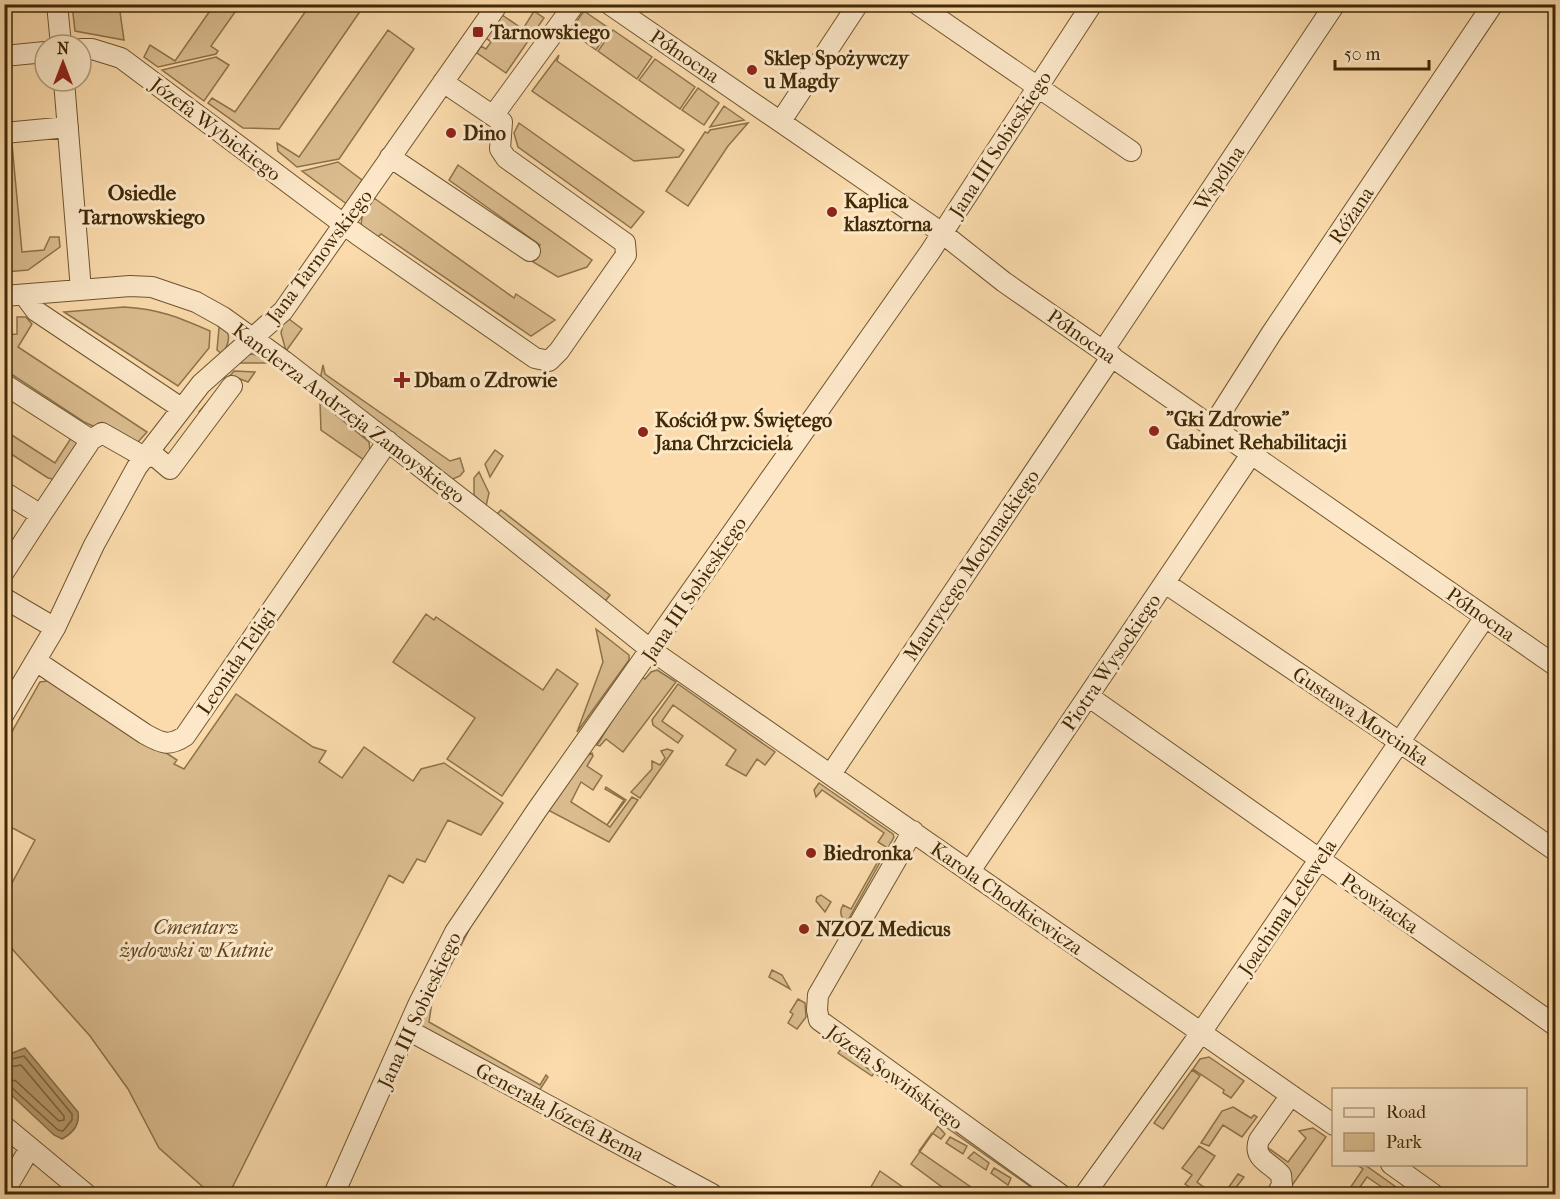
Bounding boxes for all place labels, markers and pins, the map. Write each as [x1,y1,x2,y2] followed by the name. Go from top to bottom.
[489,21,610,44] place label: Tarnowskiego
[471,25,485,39] marker: Tarnowskiego
[763,47,910,93] place label: Sklep Spożywczy u Magdy
[745,63,759,77] marker: Sklep Spożywczy u Magdy
[463,122,506,145] place label: Dino
[444,126,458,140] marker: Dino
[843,190,933,236] place label: Kaplica klasztorna
[825,205,839,219] marker: Kaplica klasztorna
[414,369,558,392] place label: Dbam o Zdrowie
[395,373,409,387] marker: Dbam o Zdrowie
[653,407,832,455] place label: Kościół pw. Świętego Jana Chrzciciela
[1166,408,1348,454] place label: "Gki Zdrowie" Gabinet Rehabilitacji
[1147,424,1161,438] marker: "Gki Zdrowie" Gabinet Rehabilitacji
[636,425,650,439] marker: Kościół pw. Świętego Jana Chrzciciela
[823,842,913,865] place label: Biedronka
[804,846,818,860] marker: Biedronka
[816,918,951,941] place label: NZOZ Medicus
[797,922,811,936] marker: NZOZ Medicus

